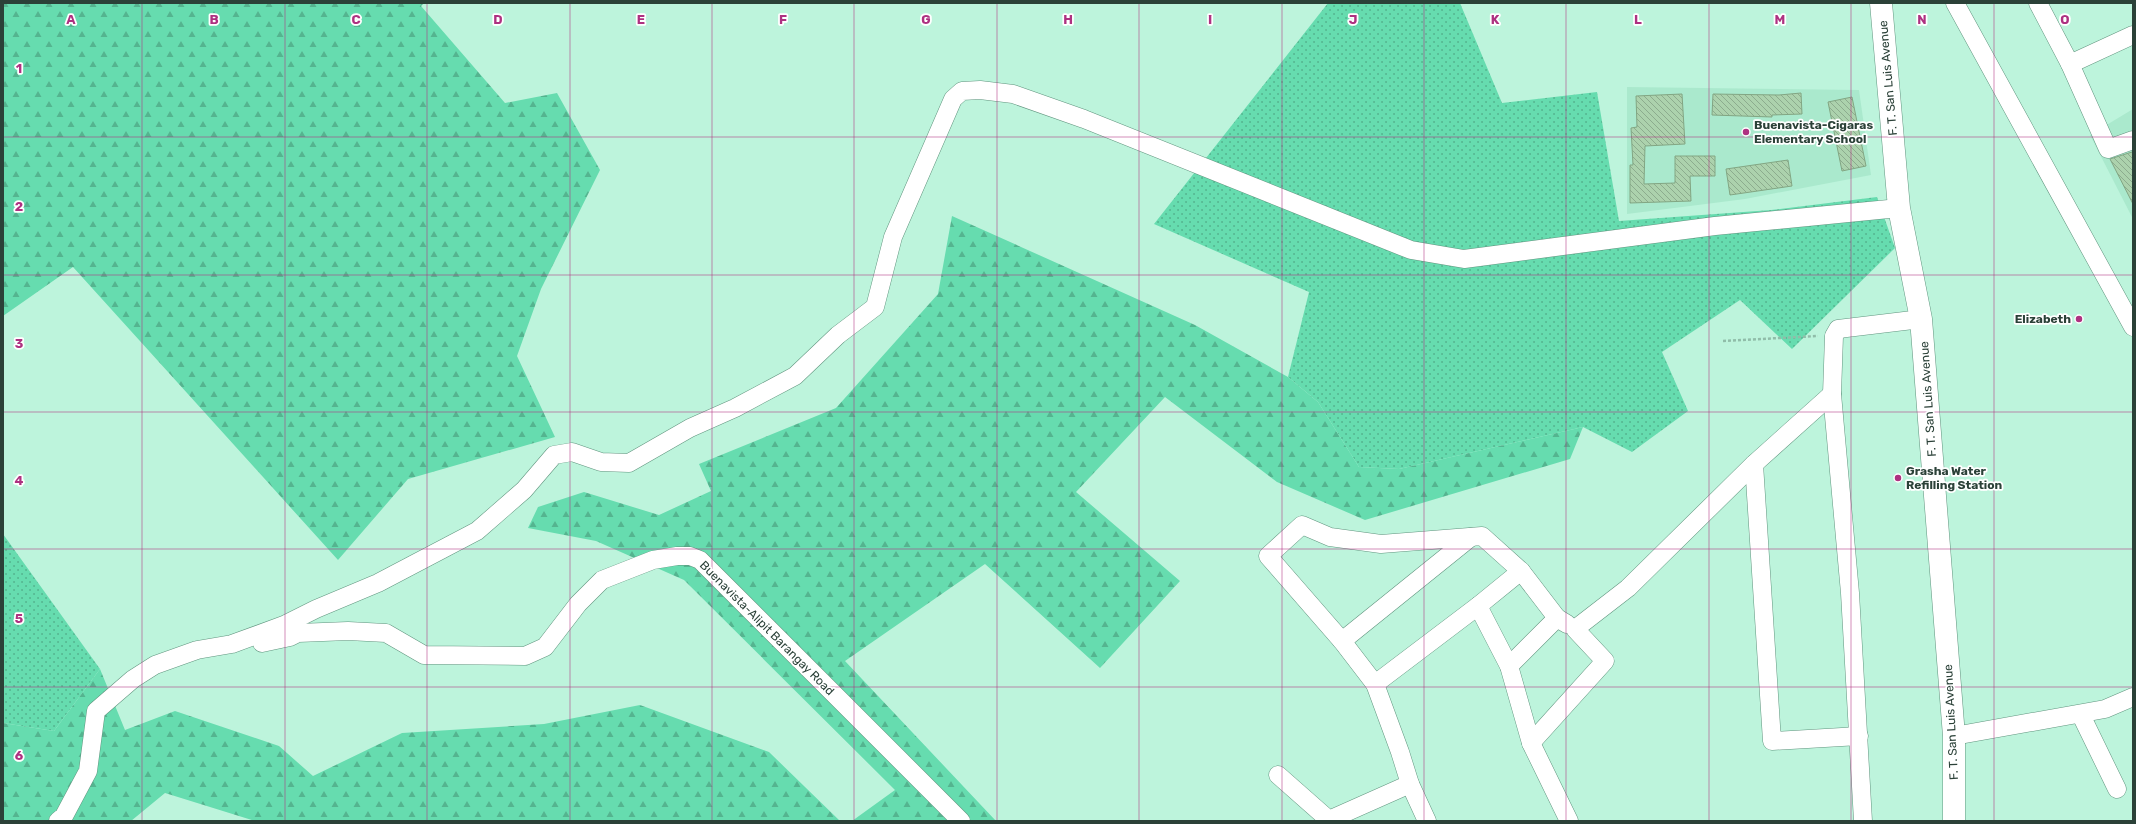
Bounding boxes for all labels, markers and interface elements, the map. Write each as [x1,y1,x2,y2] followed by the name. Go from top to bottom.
[66,12,76,27] text: A
[209,12,219,27] text: B
[351,12,361,27] text: C
[493,12,503,27] text: D
[637,12,645,27] text: E
[779,12,787,27] text: F
[921,12,931,27] text: G
[1063,12,1073,27] text: H
[1208,12,1212,27] text: I
[1349,12,1357,27] text: J
[1491,12,1500,27] text: K
[1634,12,1642,27] text: L
[1775,12,1785,27] text: M
[1917,12,1927,27] text: N
[2060,12,2070,27] text: O
[1876,19,1900,136] street label: F. T. San Luis Avenue
[16,61,22,76] text: 1
[1754,118,1873,146] place label: Buenavista-Cigaras Elementary School
[1741,127,1751,137] marker: Buenavista-Cigaras Elementary School
[15,199,23,214] text: 2
[2015,312,2071,326] place label: Elizabeth
[2074,314,2084,324] marker: Elizabeth
[15,336,24,351] text: 3
[1917,340,1939,457] street label: F. T. San Luis Avenue
[1906,464,2003,492] place label: Grasha Water Refilling Station
[15,473,24,488] text: 4
[1893,473,1903,483] marker: Grasha Water Refilling Station
[697,558,837,698] street label: Buenavista-Alipit Barangay Road
[15,611,23,626] text: 5
[1941,664,1961,780] street label: F. T. San Luis Avenue
[15,748,24,763] text: 6

